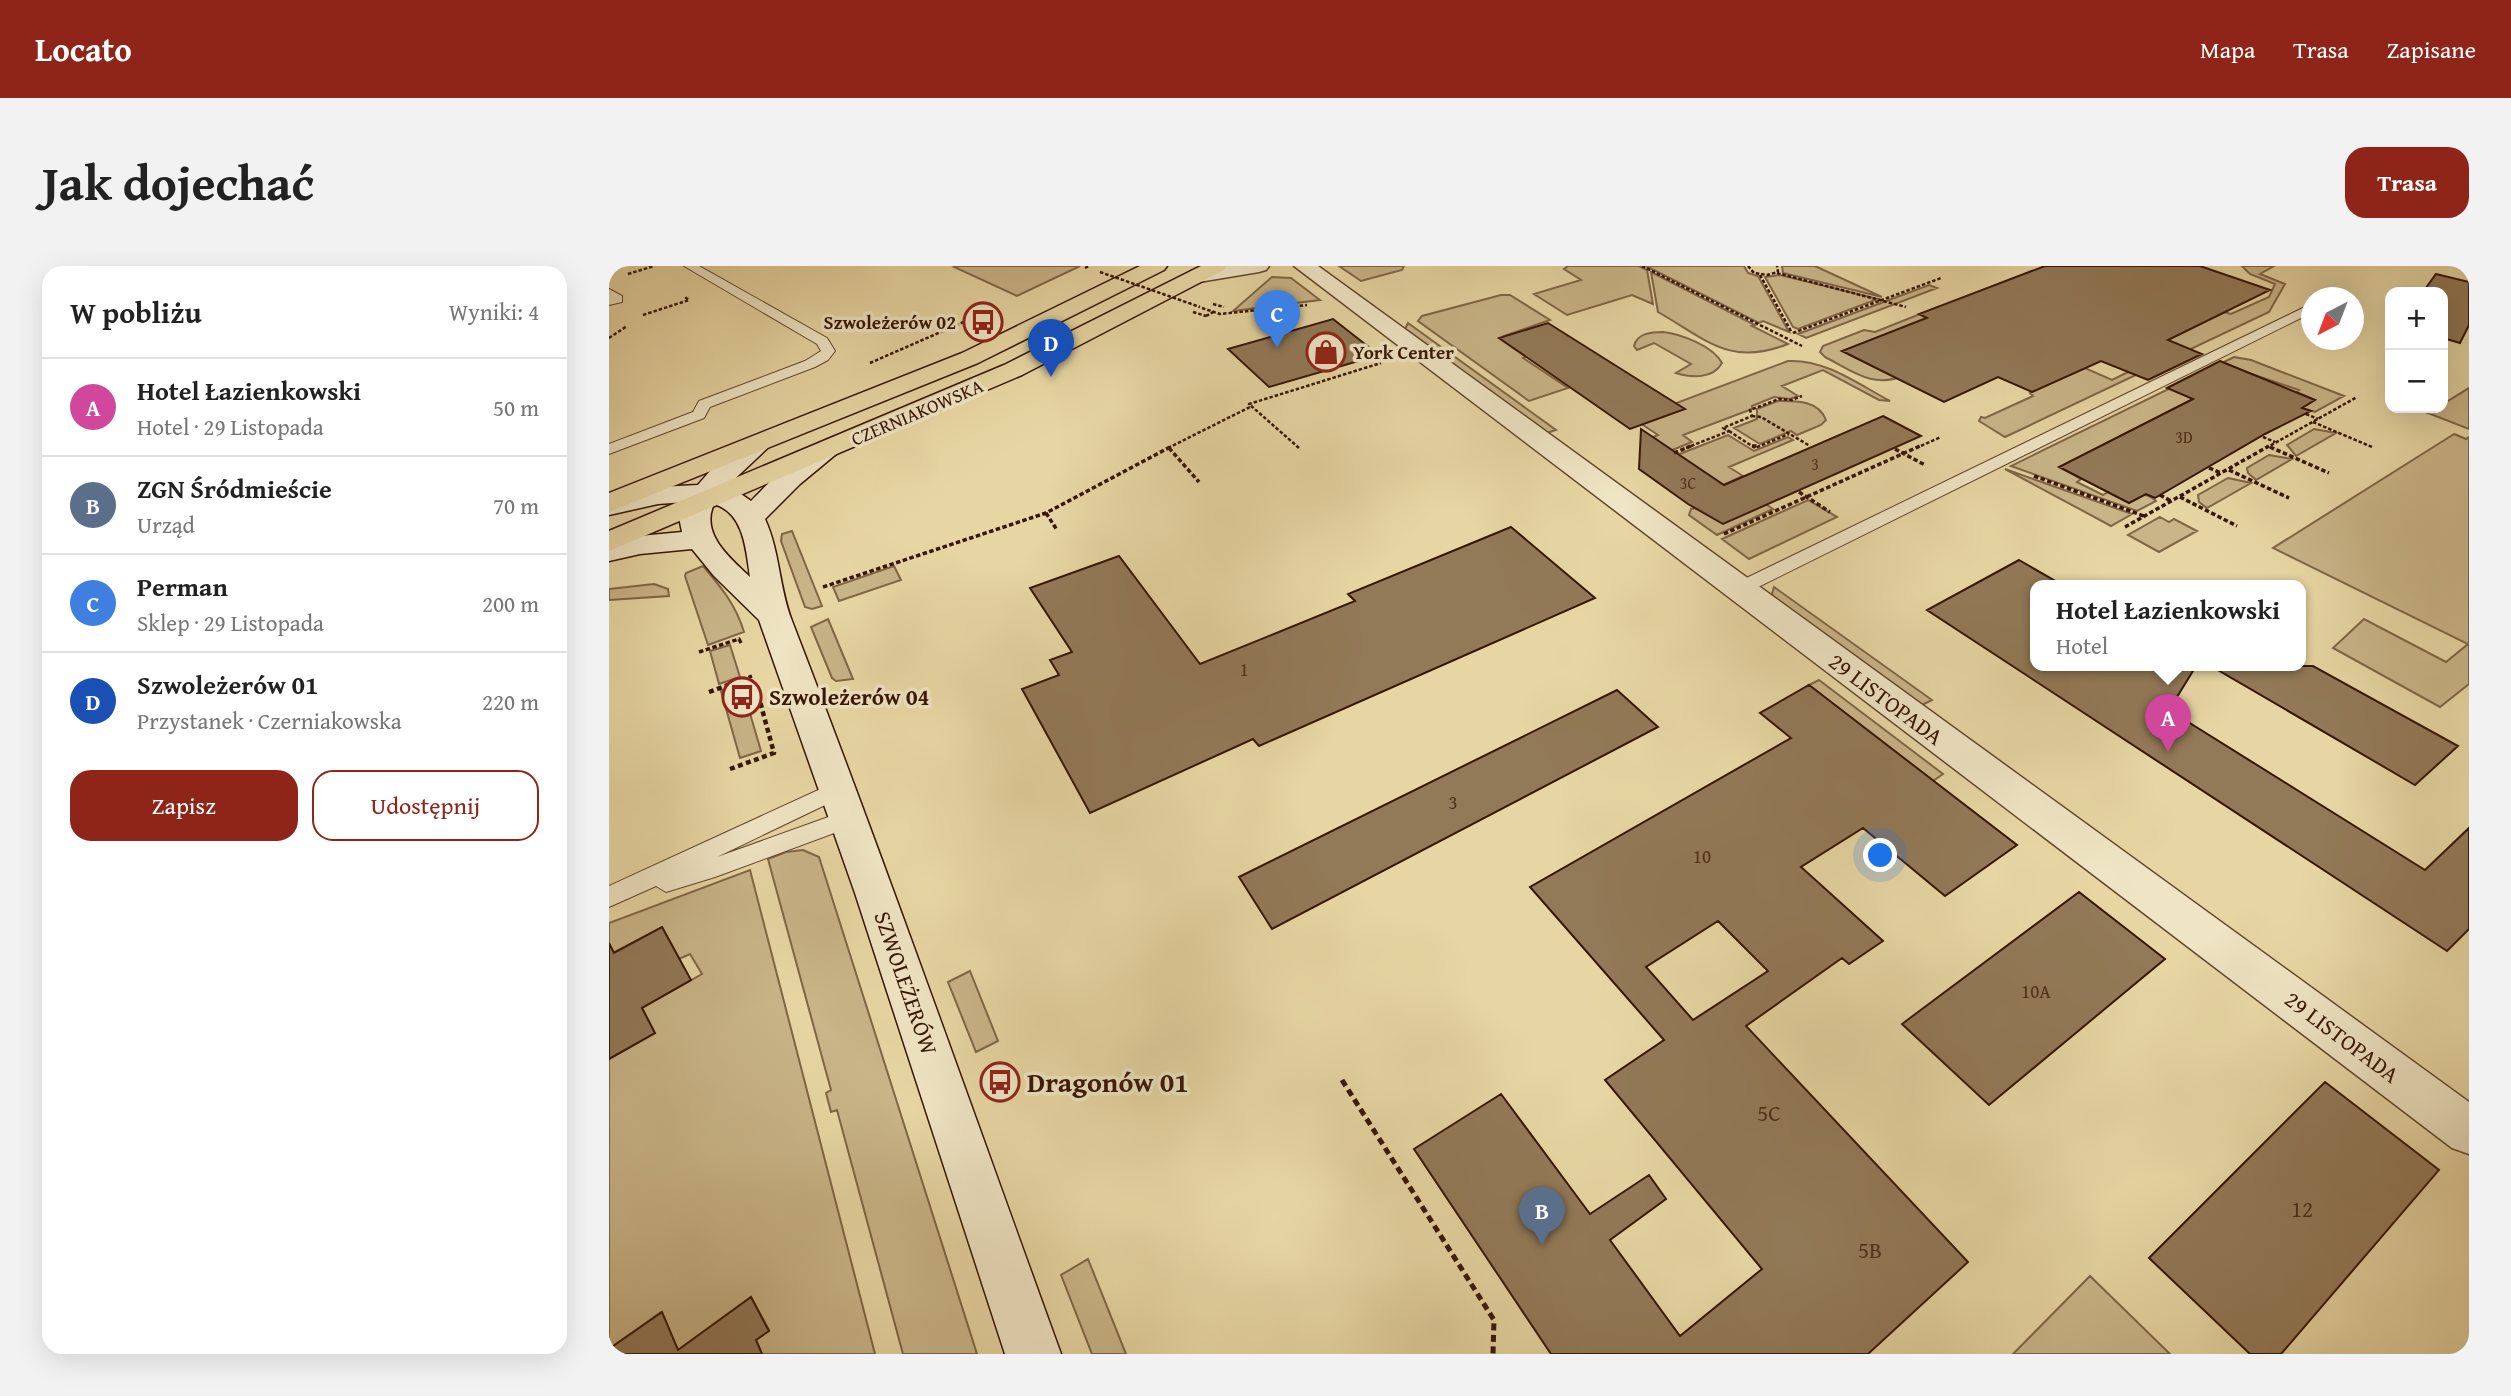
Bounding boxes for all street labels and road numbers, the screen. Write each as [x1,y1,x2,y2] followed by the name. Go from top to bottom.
[847,371,988,452] street label: CZERNIAKOWSKA
[1822,645,1950,753] street label: 29 LISTOPADA
[866,907,947,1060] street label: SZWOLEŻERÓW
[2278,983,2406,1091] street label: 29 LISTOPADA

